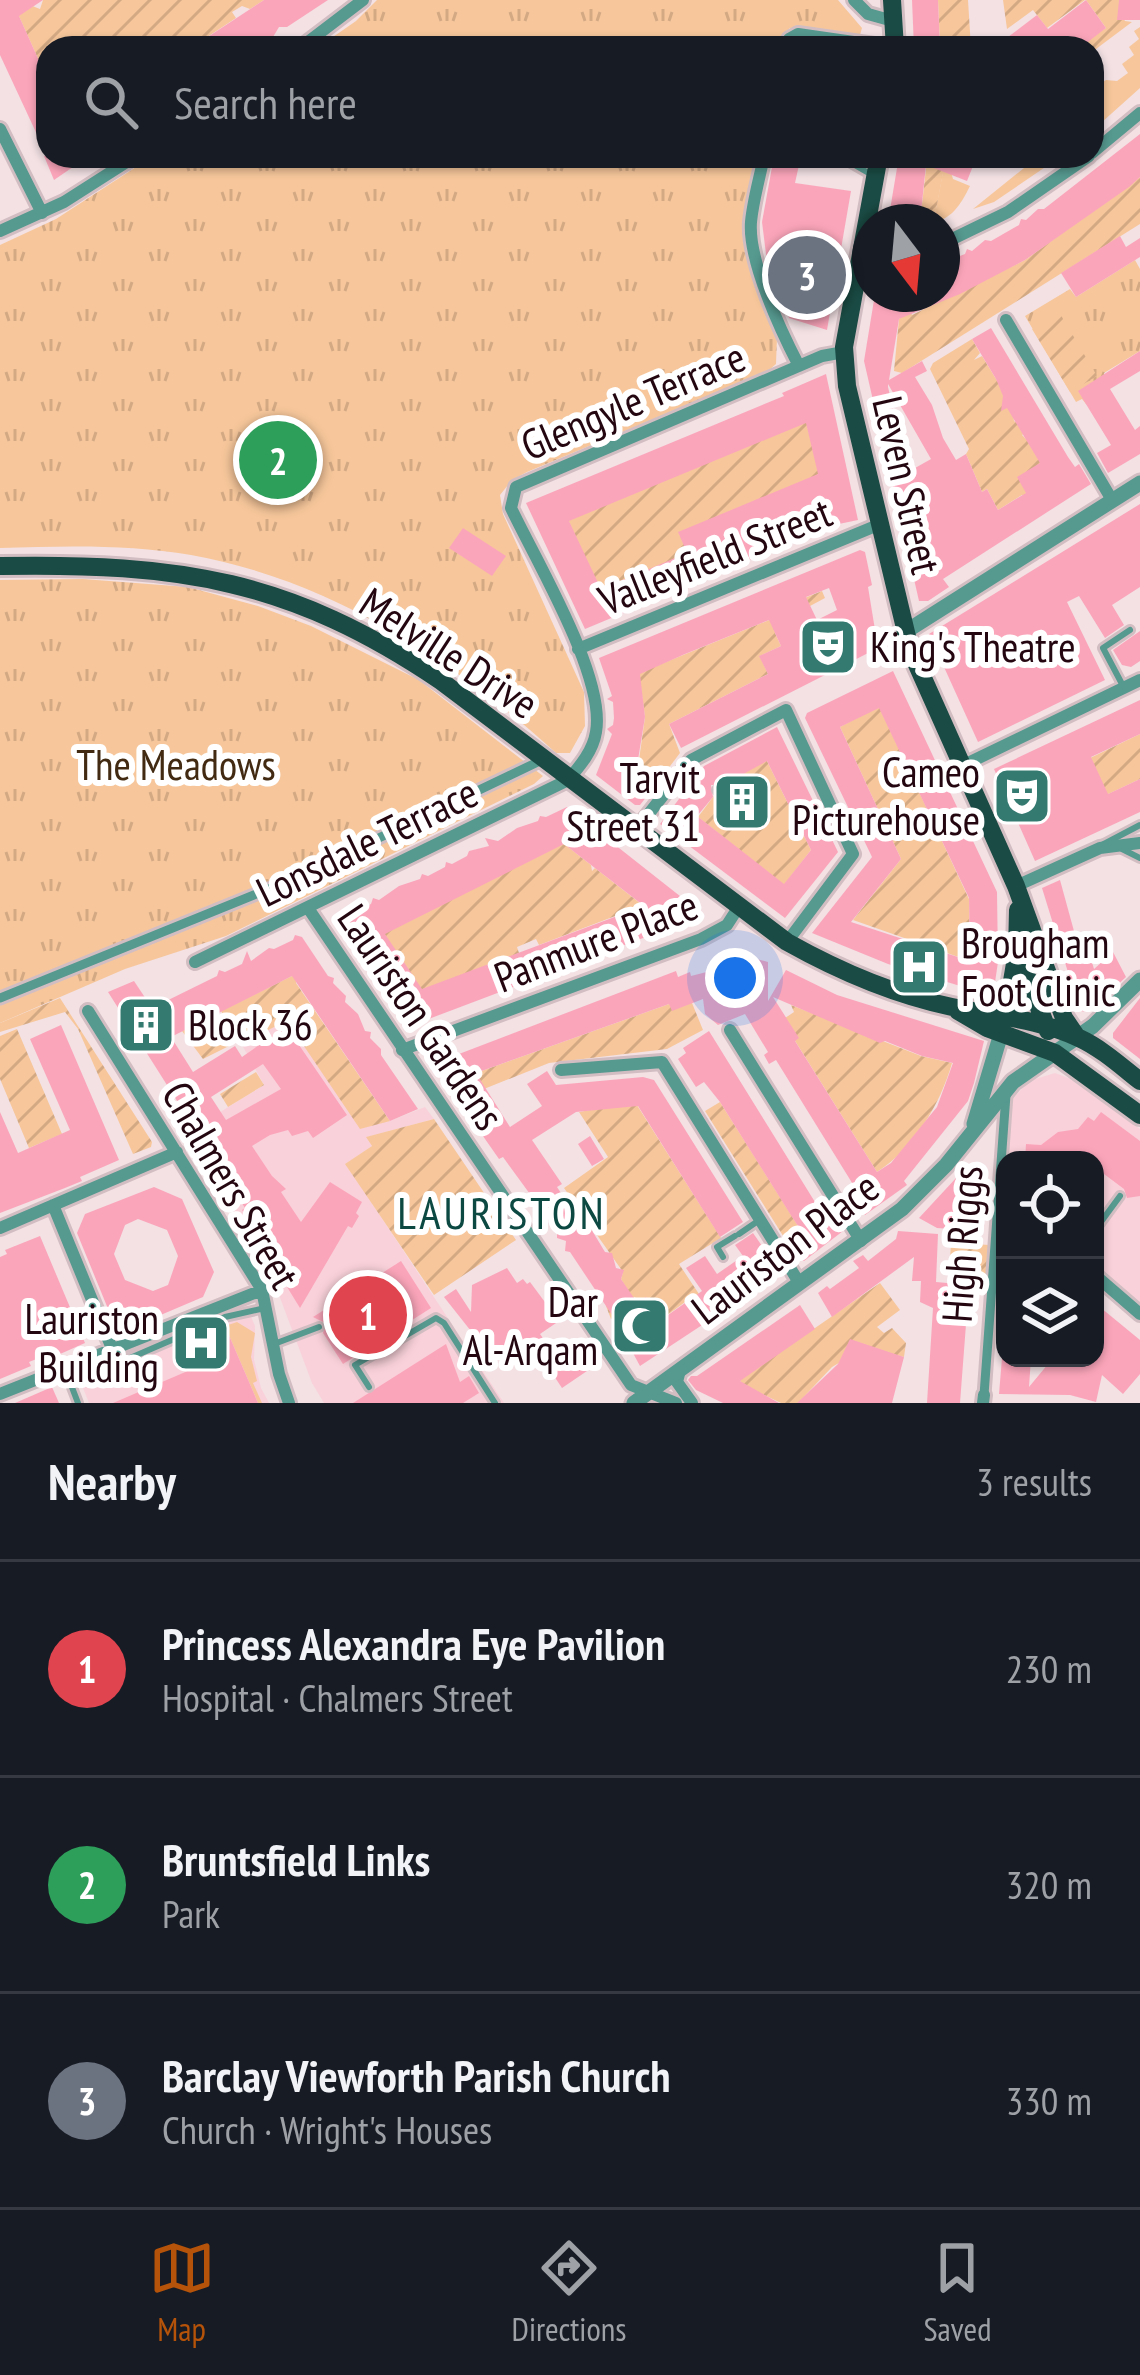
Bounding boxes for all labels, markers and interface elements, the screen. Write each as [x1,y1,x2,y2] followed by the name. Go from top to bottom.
[36,36,1104,168] search box
[78,69,144,135] icon: search
[174,73,357,131] text: Search here
[852,204,960,312] north arrow
[768,230,846,320] pin: 3
[512,329,753,472] street label: Glengyle Terrace
[860,391,955,579] street label: Leven Street
[239,415,317,505] pin: 2
[590,484,840,627] street label: Valleyfield Street
[350,575,549,730] street label: Melville Drive
[797,616,859,678] theatre icon: King's Theatre
[870,619,1076,674] place label: King's Theatre
[76,737,276,792] park label: The Meadows
[792,744,980,847] place label: Cameo Picturehouse
[566,750,700,853] place label: Tarvit Street 31
[247,764,486,919] street label: Lonsdale Terrace
[991,765,1053,827] theatre icon: Cameo Picturehouse
[711,771,773,833] building icon: Tarvit Street 31
[486,877,705,1004] street label: Panmure Place
[326,893,517,1140] street label: Lauriston Gardens
[961,915,1116,1018] place label: Brougham Foot Clinic
[888,936,950,998] hospital icon: Brougham Foot Clinic
[705,948,765,1008] your location
[115,994,177,1056] building icon: Block 36
[188,997,313,1052] place label: Block 36
[150,1071,313,1299] street label: Chalmers Street
[996,1151,1104,1367] map controls
[996,1151,1104,1259] button: locate
[680,1159,889,1336] street label: Lauriston Place
[929,1164,994,1324] street label: High Riggs
[397,1183,607,1241] district label: LAURISTON
[996,1259,1104,1367] button: layers
[329,1270,407,1360] pin: 1
[463,1274,598,1377] place label: Dar Al-Arqam
[25,1291,159,1394] place label: Lauriston Building
[609,1295,671,1357] mosque icon: Dar Al-Arqam
[170,1312,232,1374] hospital icon: Lauriston Building
[48,1448,176,1514] text: Nearby
[976,1456,1092,1507] text: 3 results
[162,1614,665,1672] text: Princess Alexandra Eye Pavilion
[78,1643,96,1694] text: 1
[1006,1643,1092,1694] text: 230 m
[162,1672,513,1723] text: Hospital · Chalmers Street
[162,1830,430,1888] text: Bruntsfield Links
[78,1859,96,1910] text: 2
[1006,1859,1092,1910] text: 320 m
[162,1888,220,1939] text: Park
[162,2046,671,2104] text: Barclay Viewforth Parish Church
[78,2075,96,2126] text: 3
[1006,2075,1092,2126] text: 330 m
[162,2104,492,2155] text: Church · Wright's Houses
[149,2235,215,2350] tab: Map
[512,2235,626,2350] tab: Directions
[923,2235,991,2350] tab: Saved

